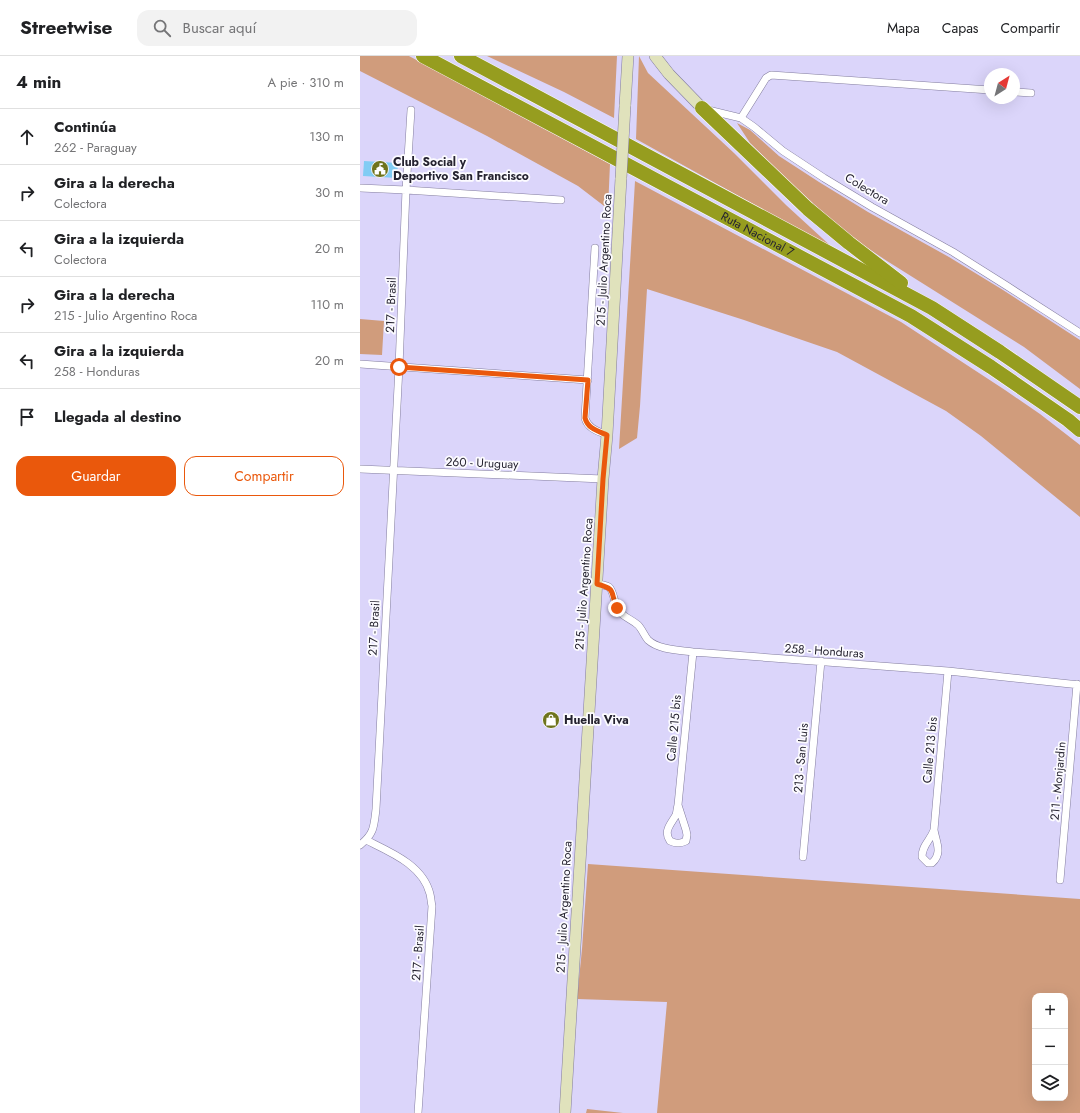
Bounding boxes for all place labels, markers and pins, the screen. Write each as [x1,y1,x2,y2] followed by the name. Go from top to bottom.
[393,153,529,185] place label: Club Social y Deportivo San Francisco
[370,159,390,179] public building icon: Club Social y Deportivo San Francisco
[541,710,561,730] shop icon: Huella Viva
[564,711,629,729] place label: Huella Viva

